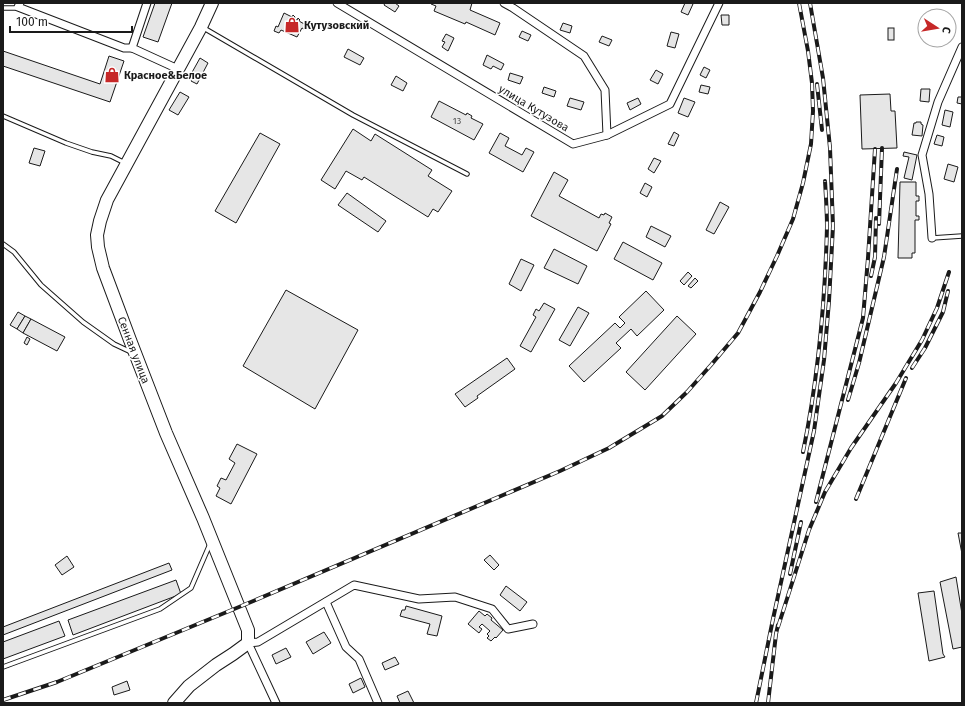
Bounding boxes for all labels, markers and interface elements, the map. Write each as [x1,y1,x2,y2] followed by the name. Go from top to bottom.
[10,8,132,34] scale bar
[917,8,957,48] north arrow
[16,15,48,29] text: 100 m
[283,16,301,34] shop icon: Кутузовский
[304,19,369,32] place label: Кутузовский
[939,26,953,35] text: С
[103,66,121,84] shop icon: Красное&Белое
[124,69,207,82] place label: Красное&Белое
[496,82,571,134] street label: улица Кутузова
[453,116,461,126] house number: 13
[115,315,152,385] street label: Сенная улица

